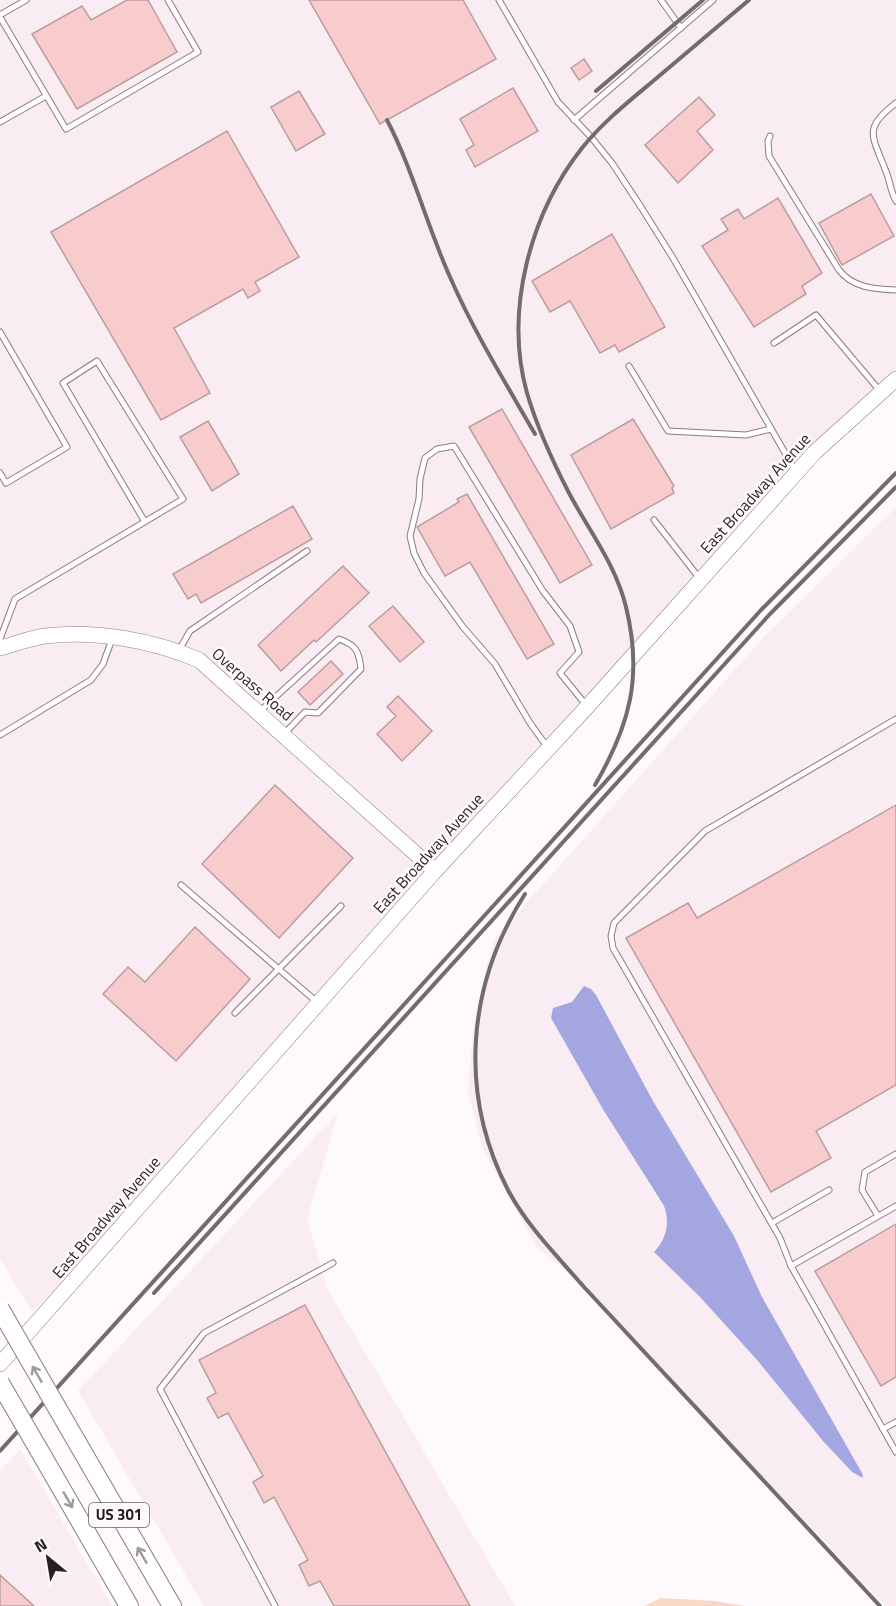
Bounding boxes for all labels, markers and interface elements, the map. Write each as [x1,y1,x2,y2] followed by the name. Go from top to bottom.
[694,427,816,559] street label: East Broadway Avenue
[207,642,299,726] street label: Overpass Road
[367,787,489,919] street label: East Broadway Avenue
[46,1151,166,1283] street label: East Broadway Avenue
[31,1366,43,1383] one-way arrow
[62,1491,74,1508] one-way arrow
[89,1503,149,1527] road number: US 301
[18,1528,78,1588] north arrow
[30,1532,51,1558] text: N
[136,1547,148,1564] one-way arrow

